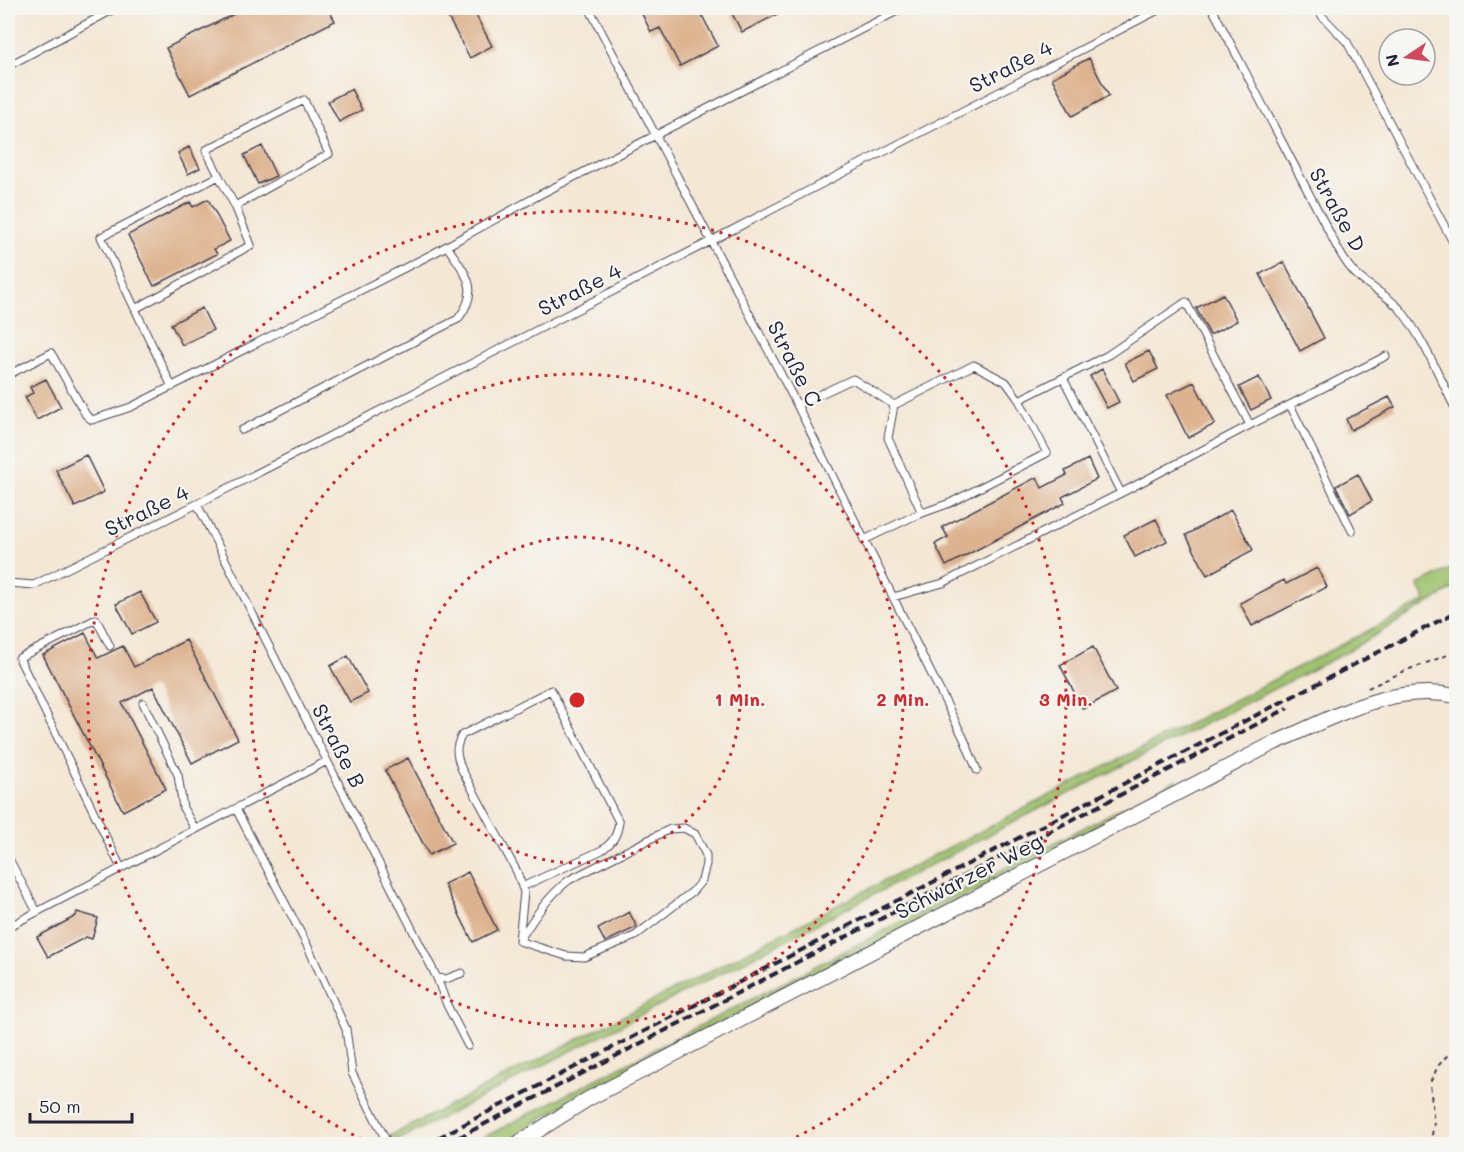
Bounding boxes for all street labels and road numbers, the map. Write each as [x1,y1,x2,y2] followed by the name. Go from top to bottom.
[964,33,1057,98] street label: Straße 4
[1304,162,1372,256] street label: Straße D
[533,256,626,321] street label: Straße 4
[762,316,828,411] street label: Straße C
[100,477,193,542] street label: Straße 4
[307,699,372,792] street label: Straße B
[890,827,1046,924] street label: Schwarzer Weg

